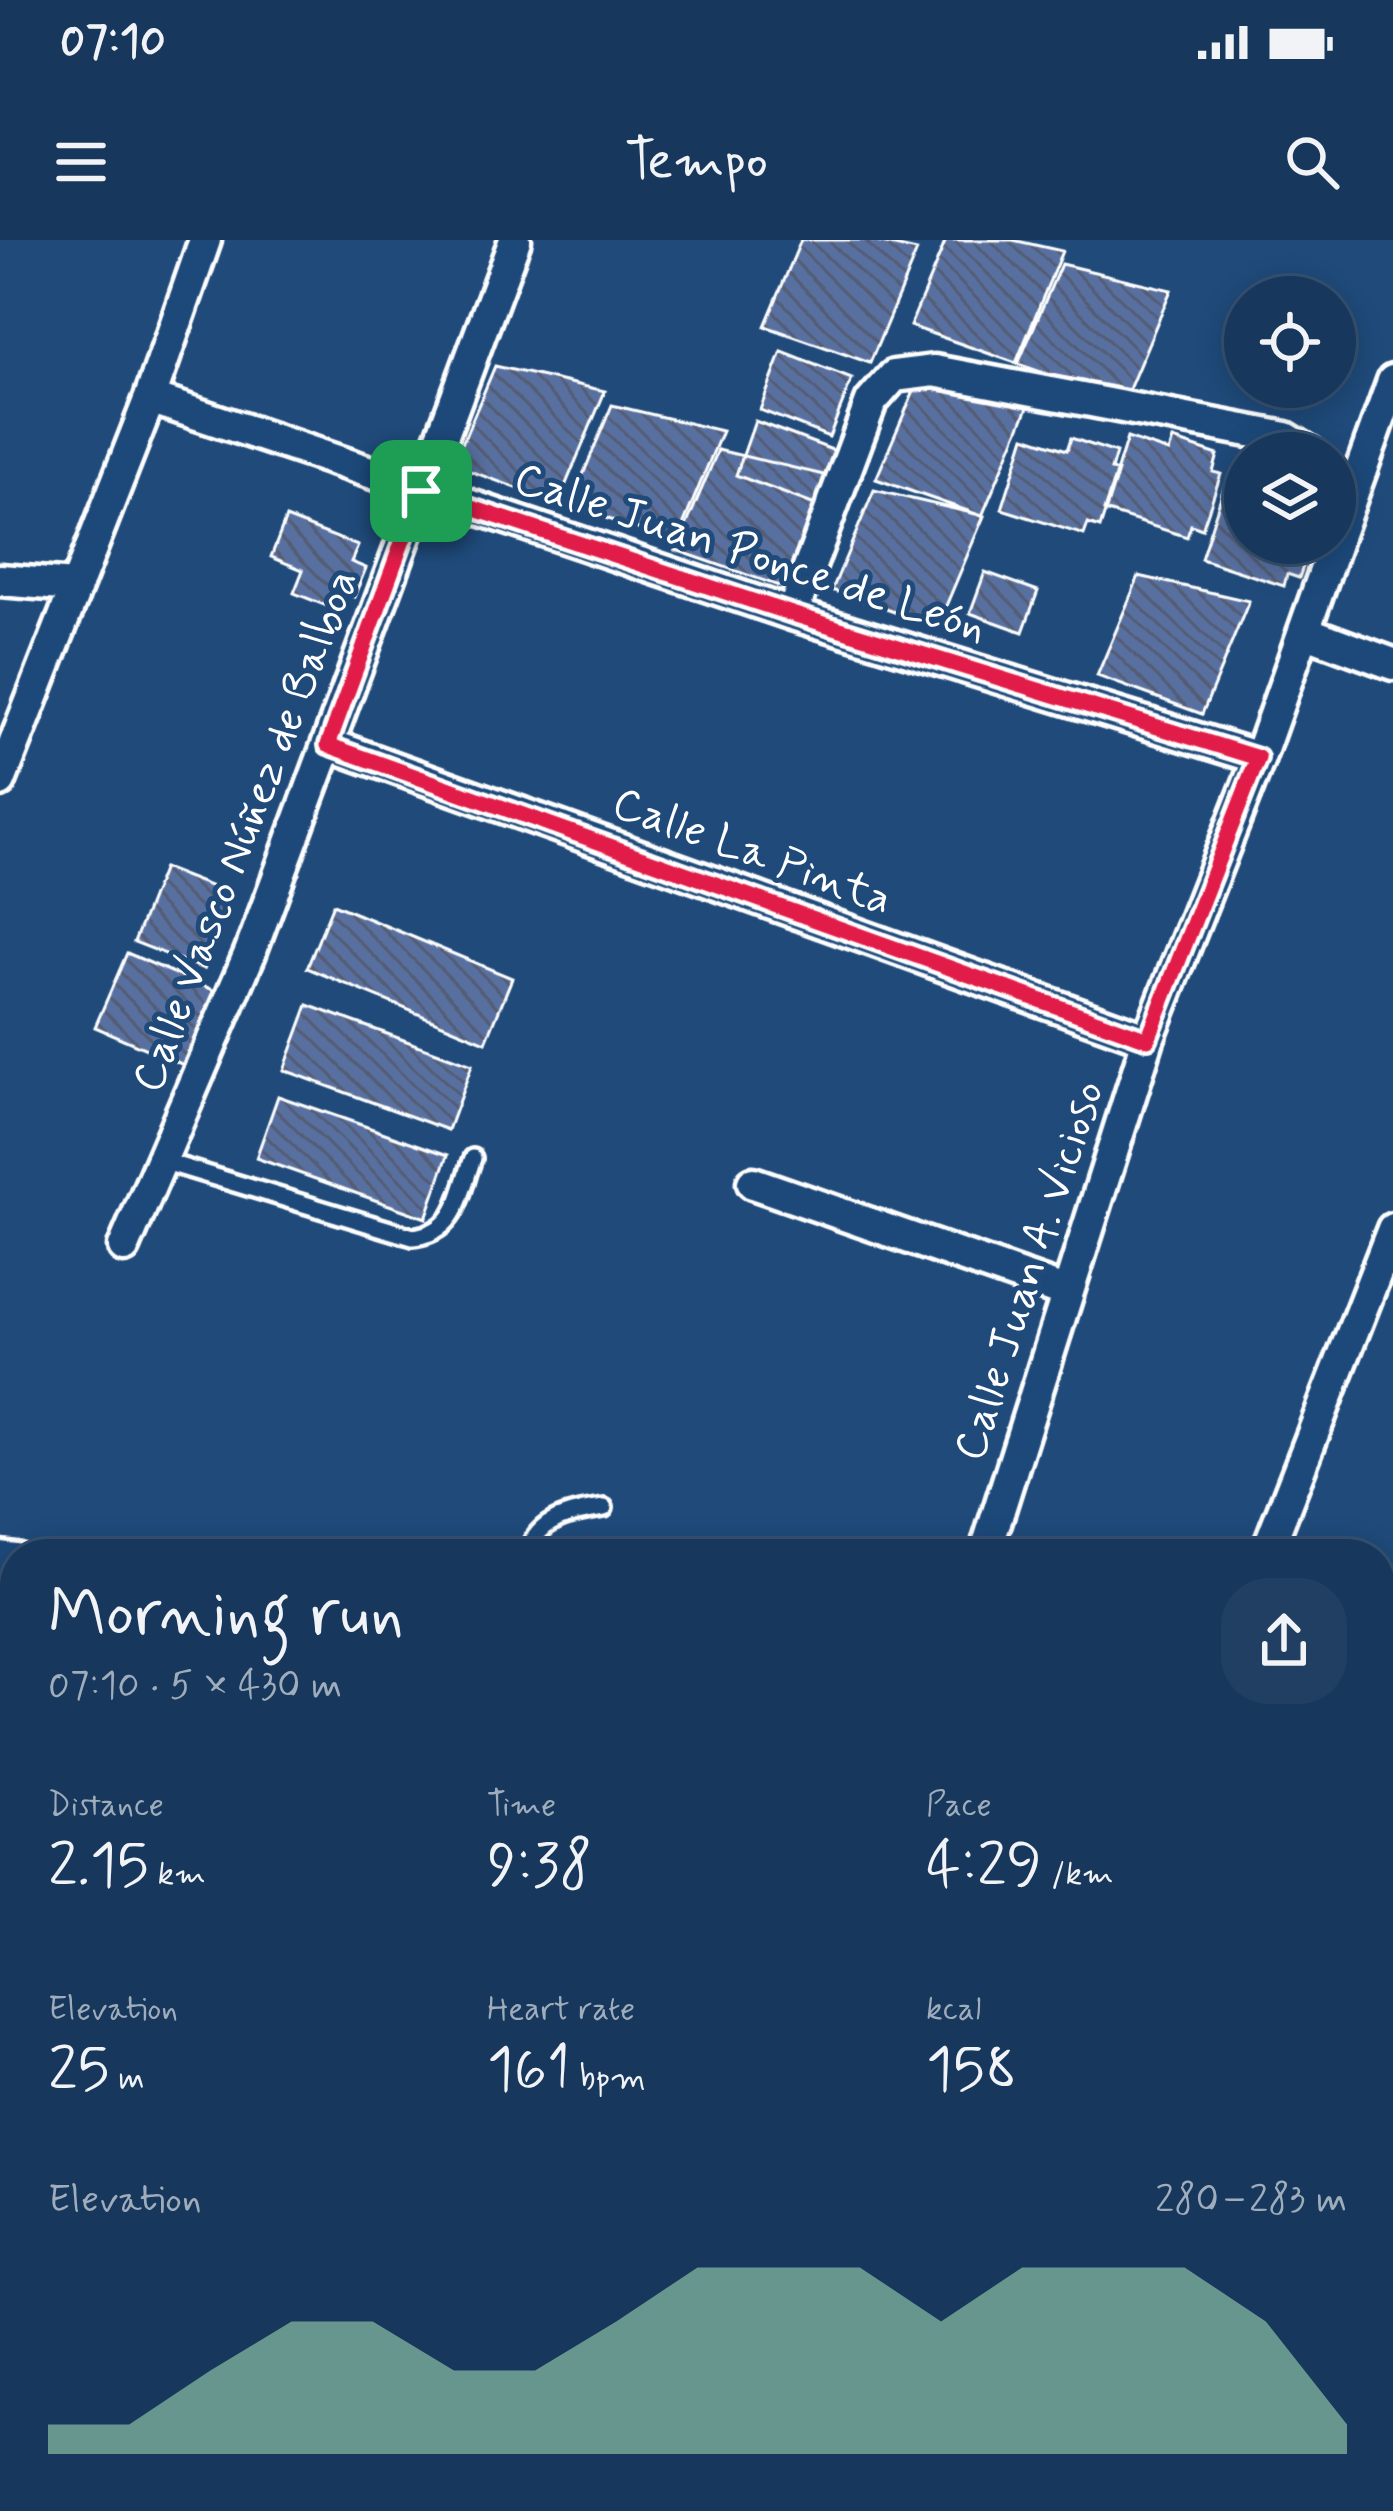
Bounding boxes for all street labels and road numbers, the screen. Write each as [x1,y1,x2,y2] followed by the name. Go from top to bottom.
[506,450,994,659] street label: Calle Juan Ponce de León
[119,561,373,1101] street label: Calle Vasco Núñez de Balboa
[604,774,900,930] street label: Calle La Pinta
[941,1074,1120,1469] street label: Calle Juan A. Vicioso

